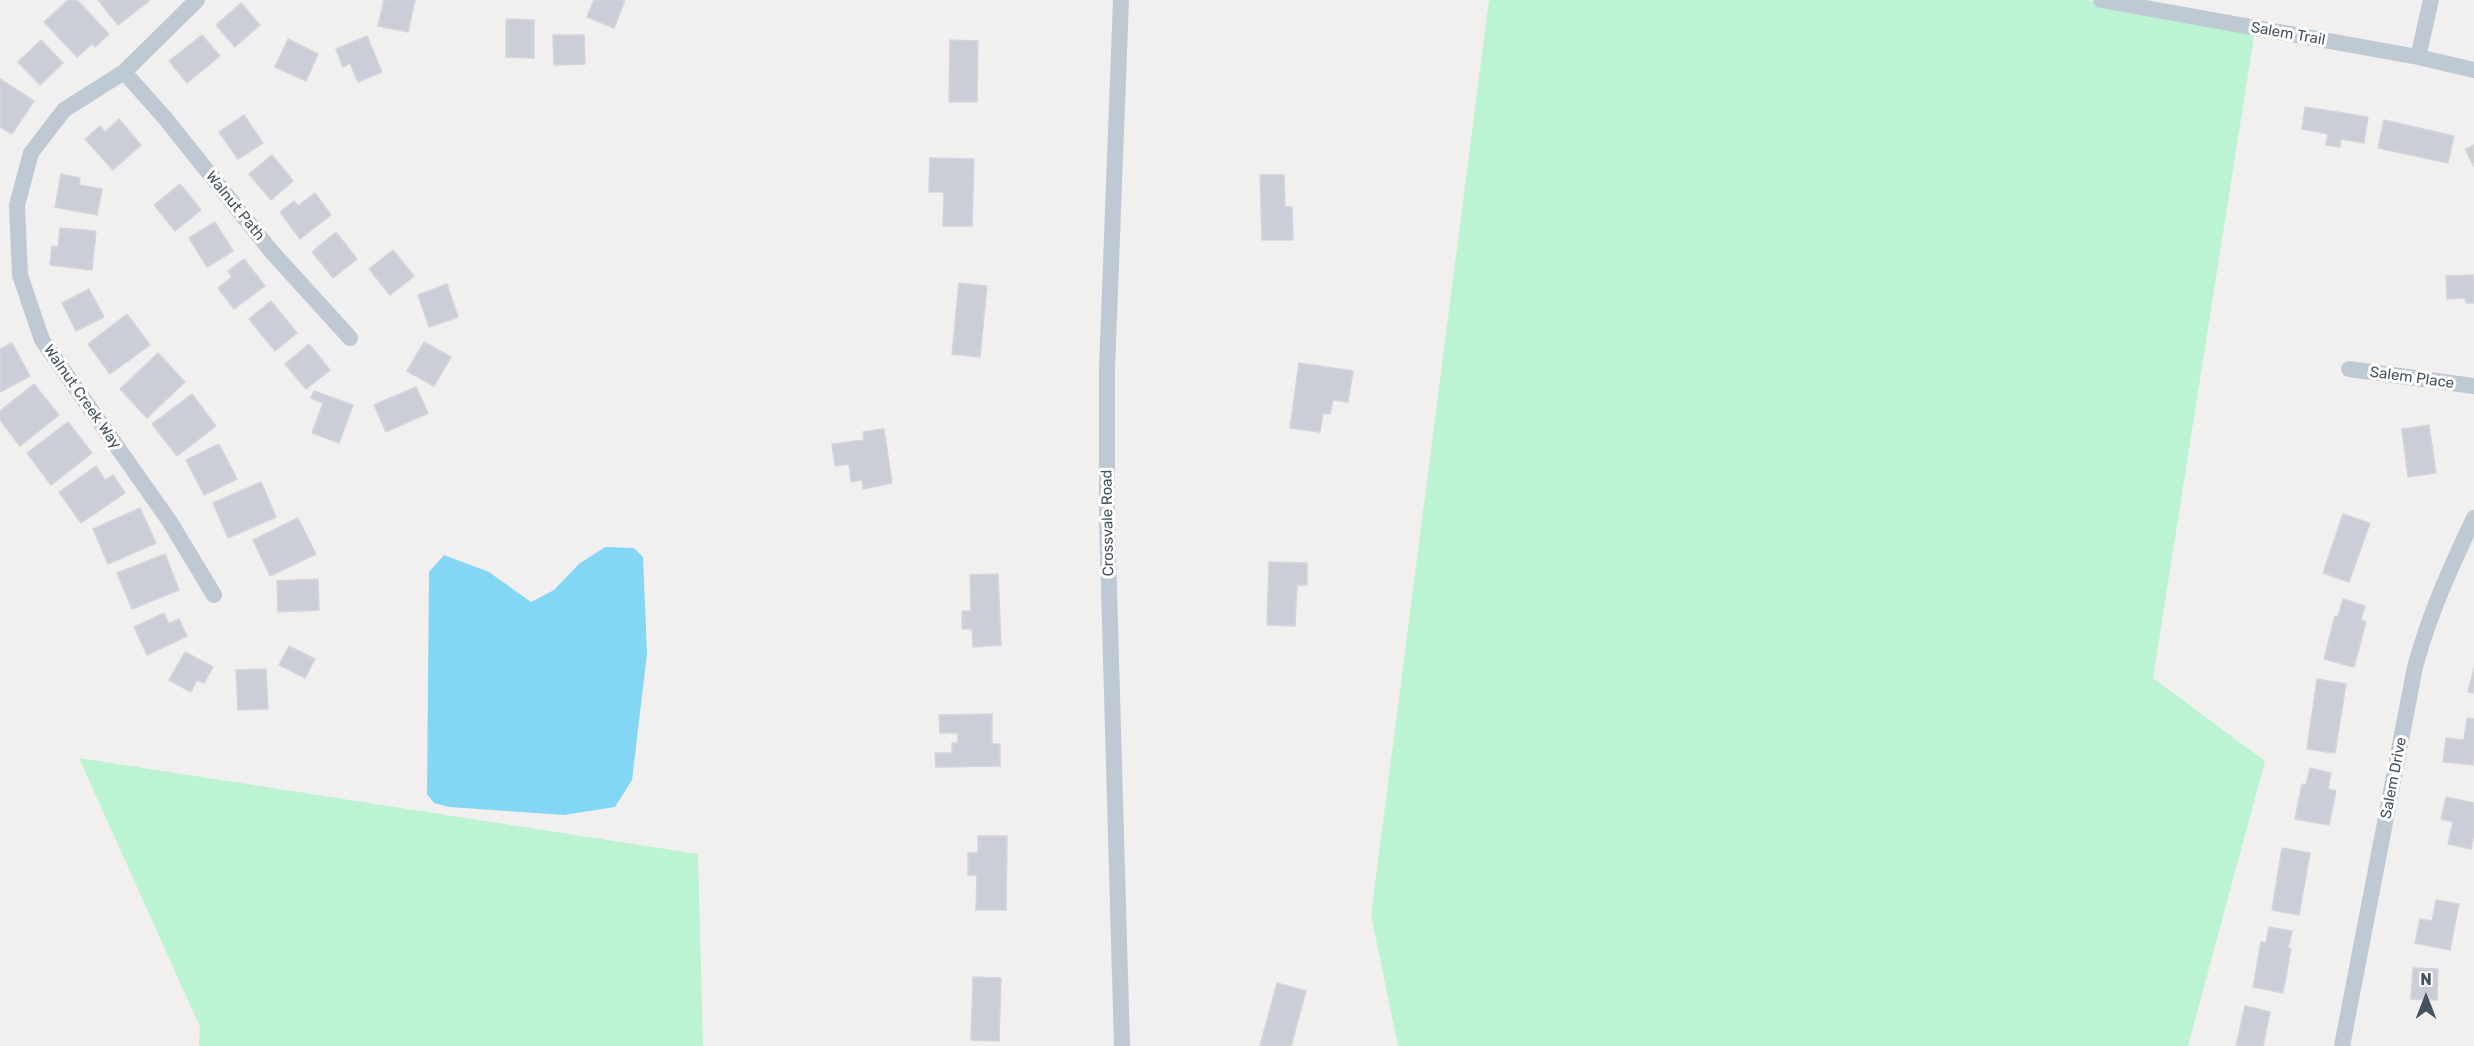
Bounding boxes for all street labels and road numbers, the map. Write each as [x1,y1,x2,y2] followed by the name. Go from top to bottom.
[2249,19,2327,49] street label: Salem Trail
[202,168,268,244] street label: Walnut Path
[39,341,125,453] street label: Walnut Creek Way
[2369,363,2455,393] street label: Salem Place
[1098,469,1118,577] street label: Crossvale Road
[2377,736,2411,820] street label: Salem Drive

